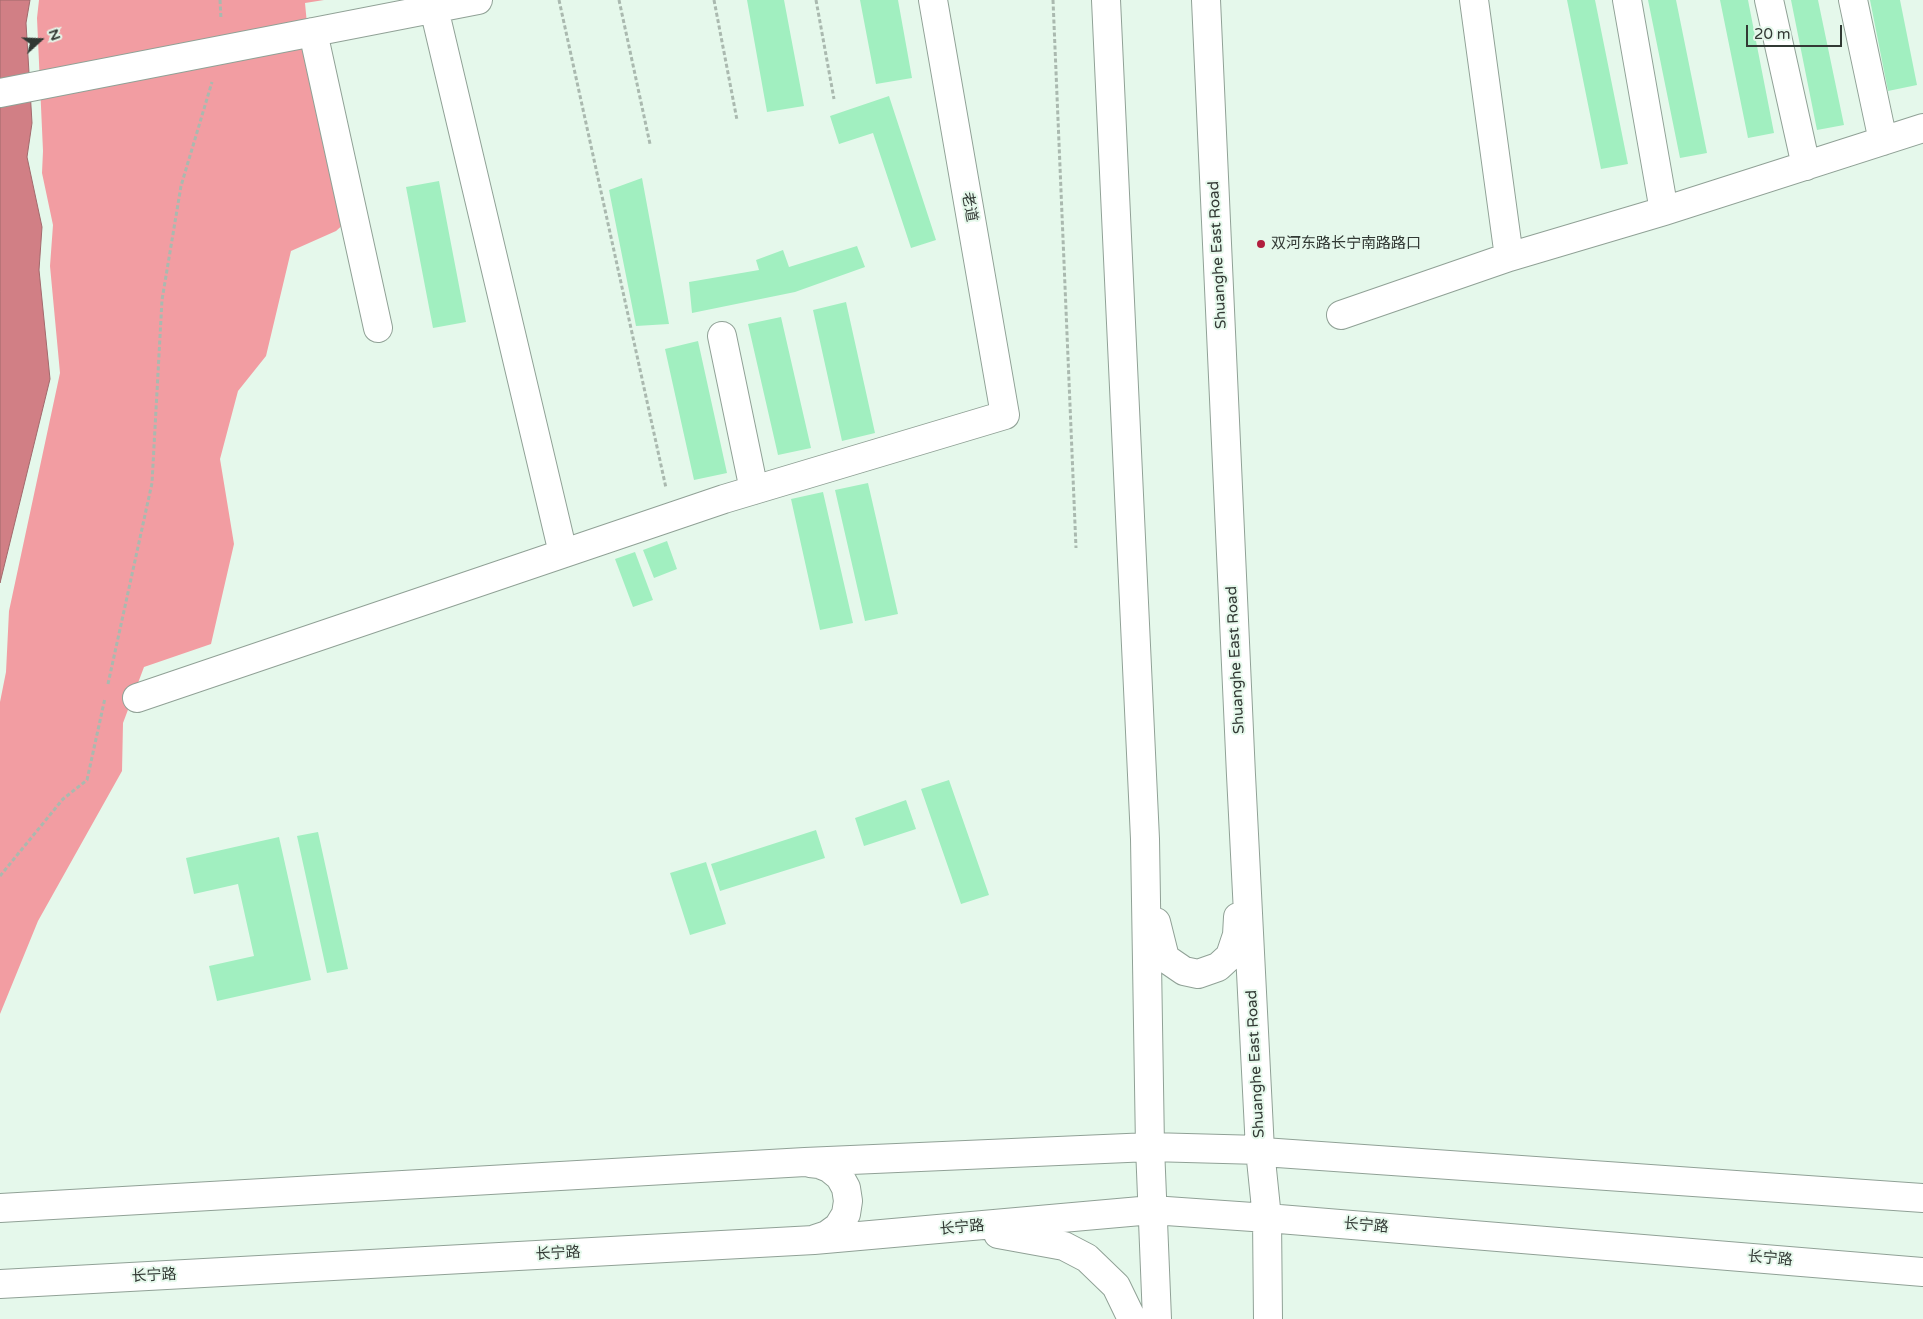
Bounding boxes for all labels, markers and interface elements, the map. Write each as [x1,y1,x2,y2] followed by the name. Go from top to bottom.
[15,15,65,65] north arrow
[1748,15,1844,47] scale bar
[1754,25,1791,43] text: 20 m
[45,27,64,43] text: N
[1205,181,1231,329] street label: Shuanghe East Road
[958,191,980,223] street label: 老道
[1271,235,1421,253] place label: 双河东路长宁南路路口
[1255,238,1267,250] marker: 双河东路长宁南路路口
[1223,586,1249,734] street label: Shuanghe East Road
[1243,990,1269,1138] street label: Shuanghe East Road
[1343,1215,1389,1237] street label: 长宁路
[939,1217,985,1239] street label: 长宁路
[535,1244,581,1264] street label: 长宁路
[1747,1248,1793,1270] street label: 长宁路
[131,1266,177,1286] street label: 长宁路

